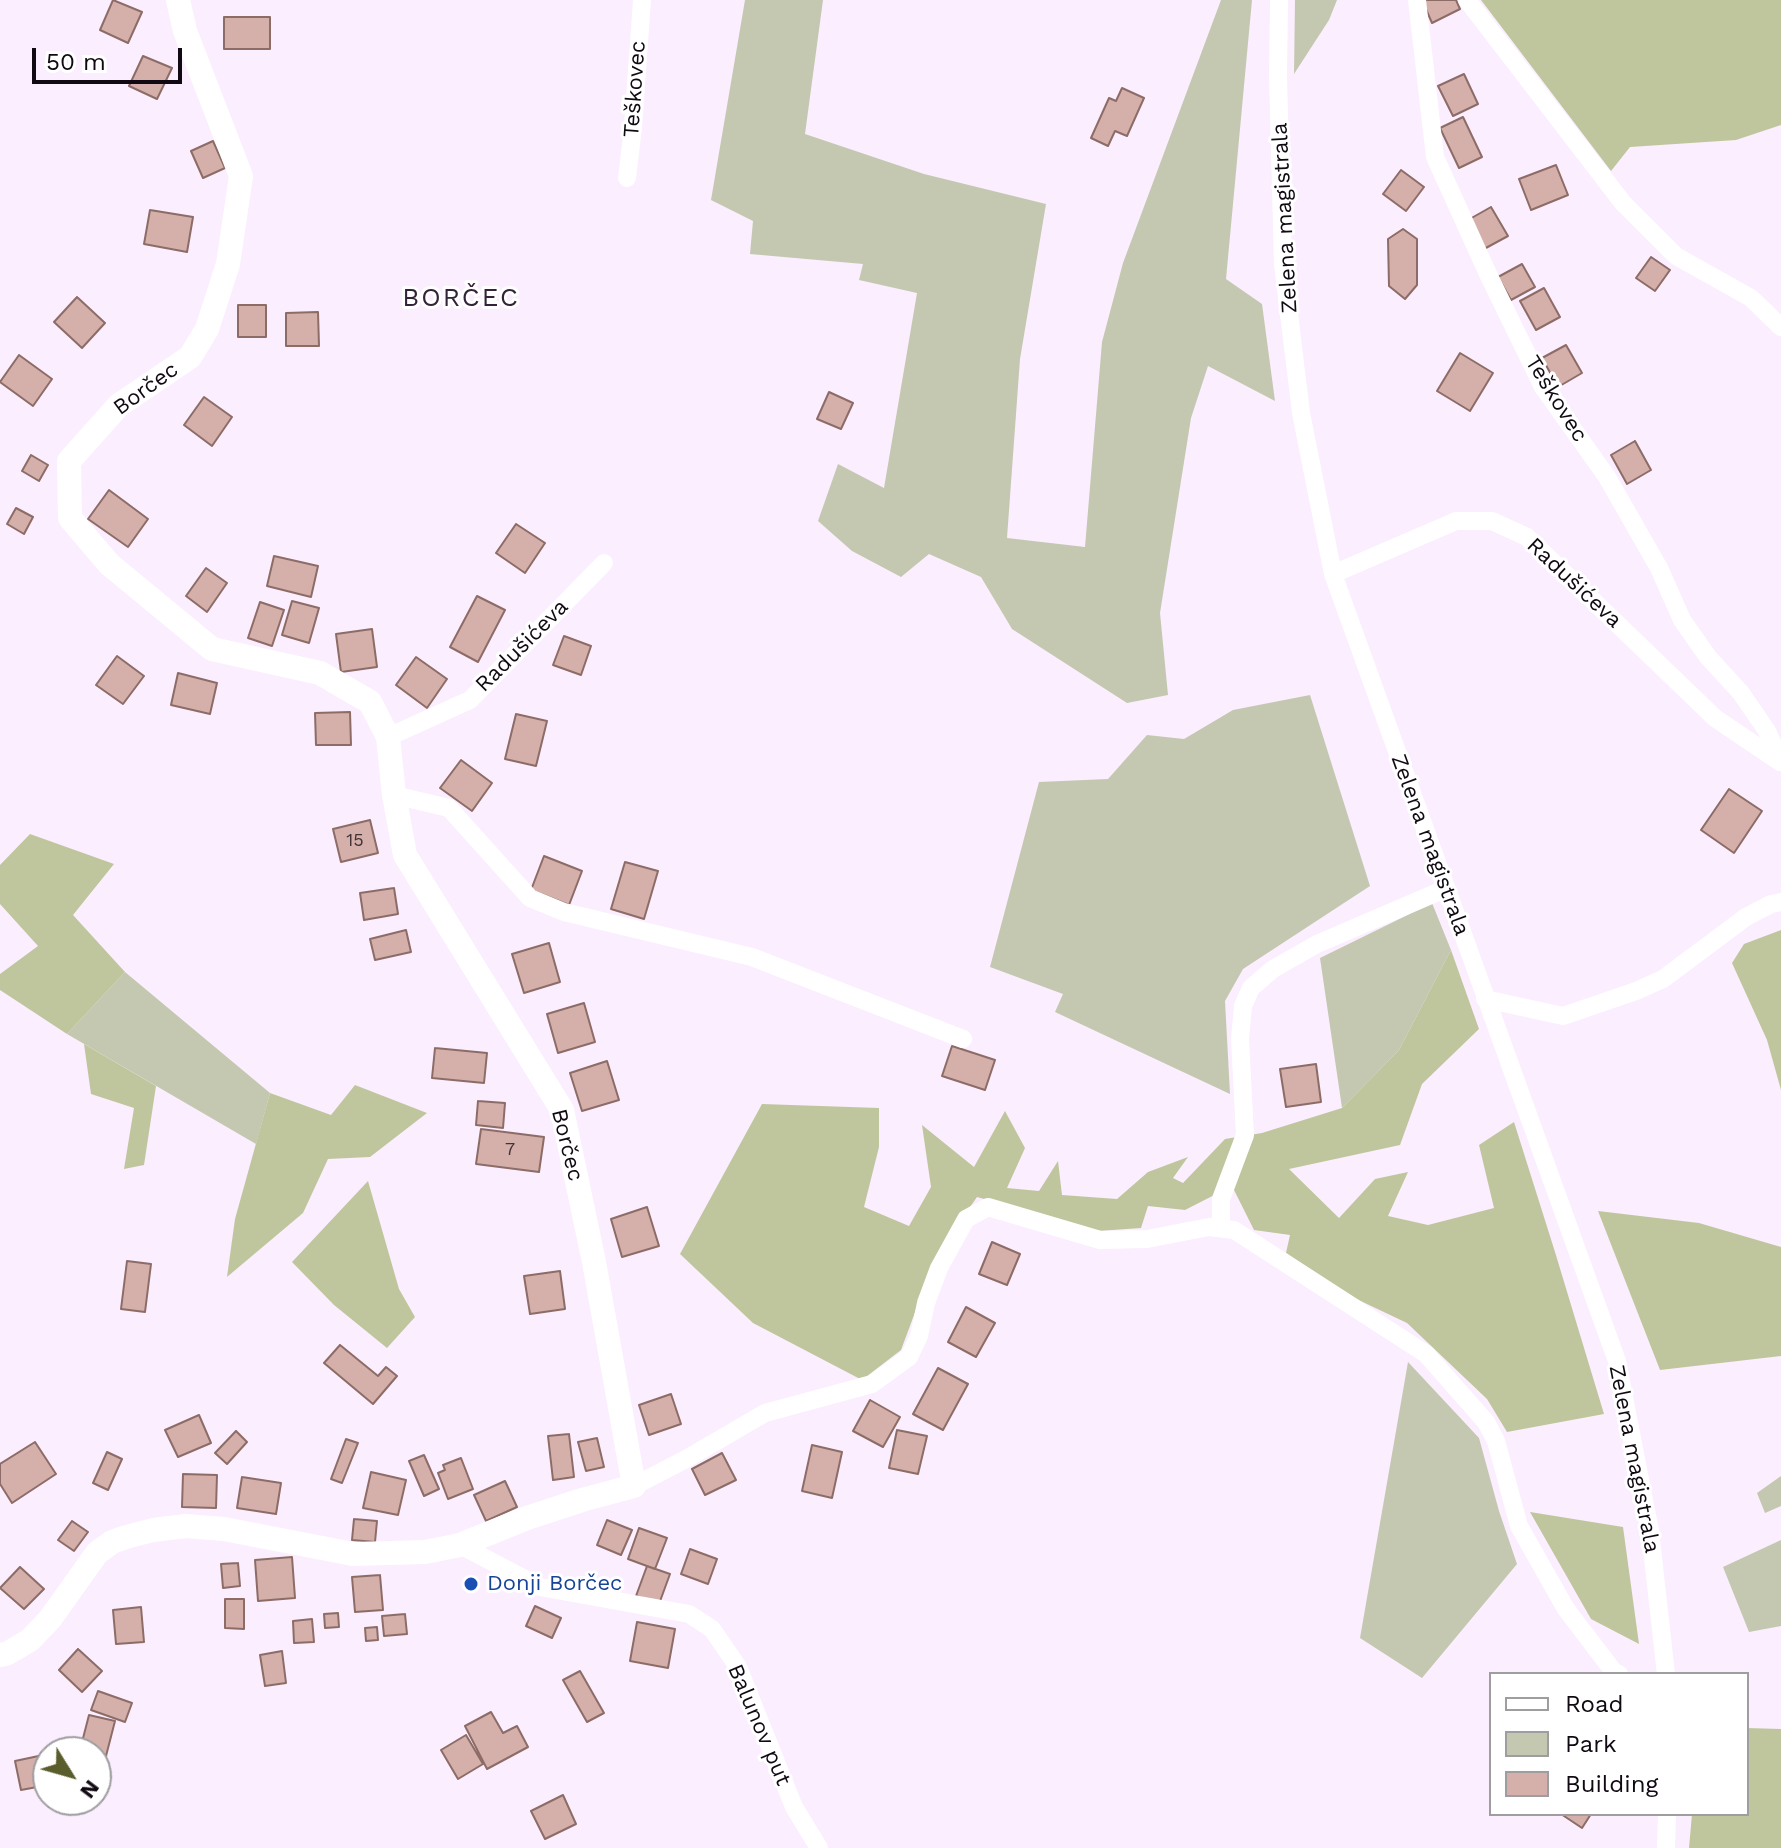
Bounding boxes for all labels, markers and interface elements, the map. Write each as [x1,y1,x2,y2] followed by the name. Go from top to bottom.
[36,32,186,82] scale bar
[618,40,652,138] street label: Teškovec
[46,48,106,76] text: 50 m
[1267,122,1303,314] street label: Zelena magistrala
[402,282,520,314] district label: BORČEC
[1519,351,1593,447] street label: Teškovec
[109,357,183,421] street label: Borčec
[1521,532,1627,634] street label: Radušićeva
[470,594,574,698] street label: Radušićeva
[1385,751,1475,939] street label: Zelena magistrala
[346,830,364,852] house number: 15
[545,1106,589,1184] street label: Borčec
[505,1139,515,1161] house number: 7
[1603,1363,1665,1555] street label: Zelena magistrala
[487,1571,622,1597] place label: Donji Borčec
[462,1575,480,1593] marker: Donji Borčec
[722,1660,796,1790] street label: Balunov put
[1489,1672,1749,1816] legend
[1565,1690,1624,1718] text: Road
[1565,1730,1617,1758] text: Park
[32,1736,112,1816] north arrow
[1565,1770,1658,1798] text: Building
[75,1776,105,1804] text: N

